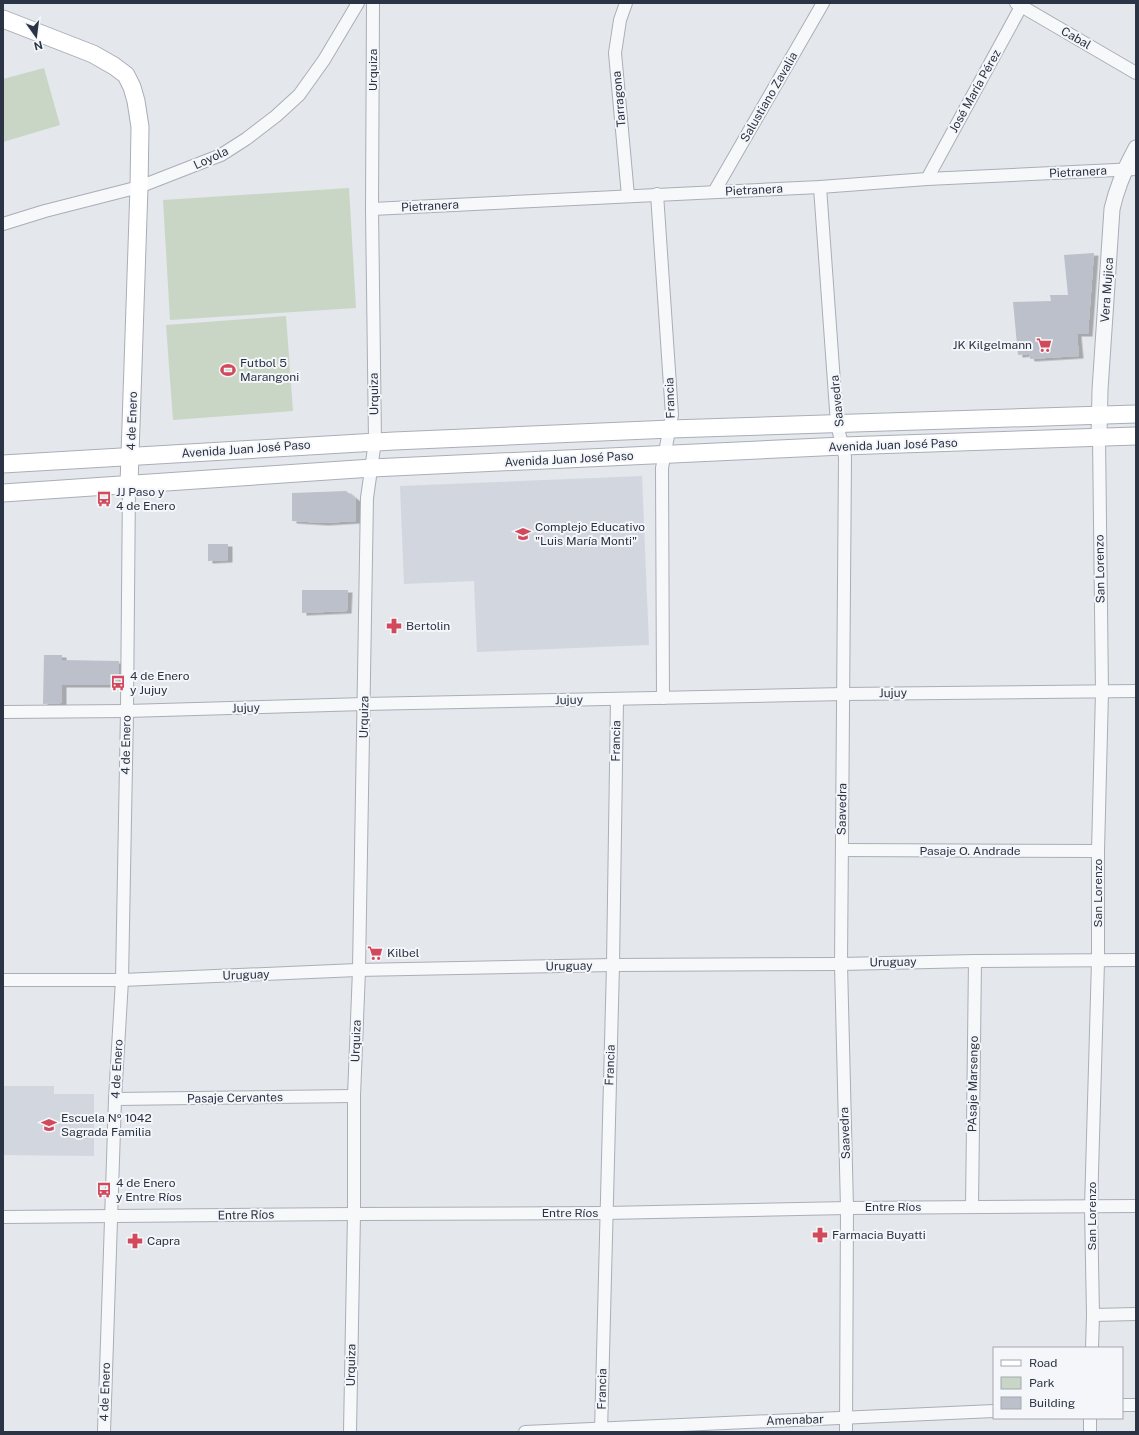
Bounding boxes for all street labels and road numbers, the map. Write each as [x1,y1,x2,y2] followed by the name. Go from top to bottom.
[1059,24,1094,52] street label: Cabal
[946,47,1004,135] street label: José María Pérez
[366,49,380,91] street label: Urquiza
[738,49,800,145] street label: Salustiano Zavalia
[610,70,628,128] street label: Tarragona
[191,144,231,172] street label: Loyola
[1049,163,1107,181] street label: Pietranera
[725,181,783,199] street label: Pietranera
[401,197,459,215] street label: Pietranera
[1098,257,1116,323] street label: Vera Mujica
[367,373,381,415] street label: Urquiza
[827,374,847,428] street label: Saavedra
[662,377,678,419] street label: Francia
[124,391,140,451] street label: 4 de Enero
[828,436,958,454] street label: Avenida Juan José Paso
[181,437,311,460] street label: Avenida Juan José Paso
[504,449,634,469] street label: Avenida Juan José Paso
[1092,534,1108,603] street label: San Lorenzo
[879,686,908,700] street label: Jujuy
[555,693,584,707] street label: Jujuy
[357,696,371,738] street label: Urquiza
[232,700,261,715] street label: Jujuy
[118,715,134,775] street label: 4 de Enero
[609,720,623,762] street label: Francia
[835,783,849,835] street label: Saavedra
[919,844,1021,858] street label: Pasaje O. Andrade
[1091,858,1105,927] street label: San Lorenzo
[869,955,917,969] street label: Uruguay
[545,959,593,973] street label: Uruguay
[222,967,270,983] street label: Uruguay
[348,1019,364,1063] street label: Urquiza
[965,1035,981,1132] street label: PAsaje Marsengo
[108,1039,126,1099] street label: 4 de Enero
[602,1044,618,1086] street label: Francia
[187,1090,283,1106] street label: Pasaje Cervantes
[837,1107,853,1159] street label: Saavedra
[1085,1181,1099,1250] street label: San Lorenzo
[865,1200,921,1214] street label: Entre Ríos
[542,1206,598,1220] street label: Entre Ríos
[218,1208,274,1222] street label: Entre Ríos
[344,1344,358,1386] street label: Urquiza
[97,1362,113,1422] street label: 4 de Enero
[595,1368,609,1410] street label: Francia
[766,1412,824,1428] street label: Amenabar

